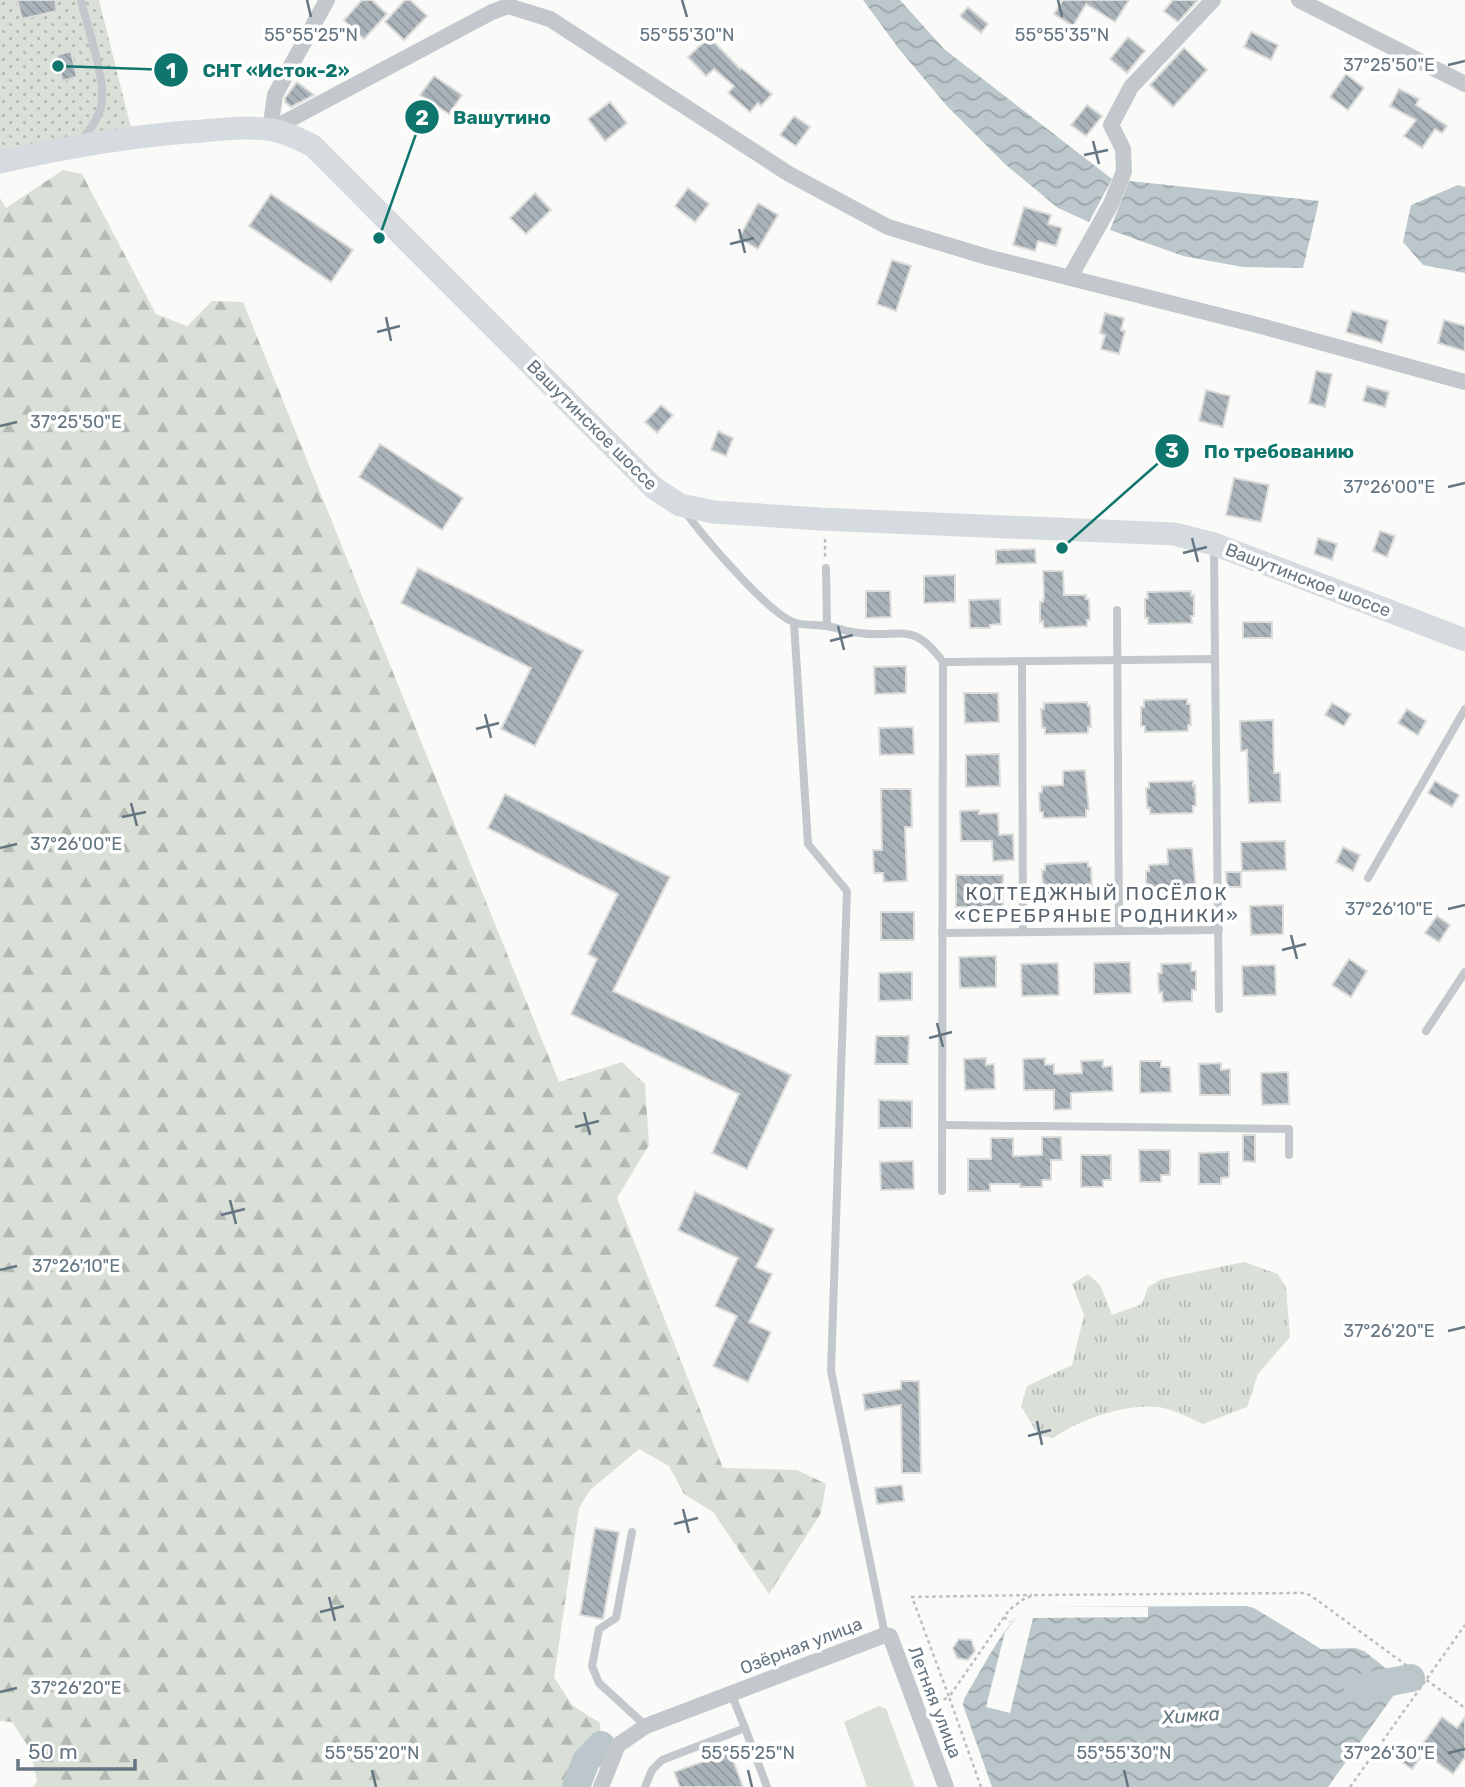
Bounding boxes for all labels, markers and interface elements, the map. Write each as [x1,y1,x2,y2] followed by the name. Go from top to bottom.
[264,24,358,46] text: 55°55'25"N
[639,24,735,46] text: 55°55'30"N
[1015,24,1109,46] text: 55°55'35"N
[154,50,364,90] callout: СНТ «Исток-2»
[1343,54,1435,76] text: 37°25'50"E
[166,58,176,83] text: 1
[202,59,350,82] text: СНТ «Исток-2»
[404,97,565,137] callout: Вашутино
[415,105,429,130] text: 2
[453,106,551,129] text: Вашутино
[522,355,662,495] street label: Вашутинское шоссе
[30,411,122,433] text: 37°25'50"E
[1154,431,1368,471] callout: По требованию
[1165,438,1179,463] text: 3
[1204,440,1354,463] text: По требованию
[1343,476,1435,498] text: 37°26'00"E
[1222,538,1394,622] street label: Вашутинское шоссе
[30,833,122,855] text: 37°26'00"E
[954,882,1240,927] district label: КОТТЕДЖНЫЙ ПОСЁЛОК «СЕРЕБРЯНЫЕ РОДНИКИ»
[1345,898,1433,920] text: 37°26'10"E
[32,1255,120,1277] text: 37°26'10"E
[1343,1320,1435,1342] text: 37°26'20"E
[737,1613,865,1679] street label: Озёрная улица
[903,1643,967,1761] street label: Летняя улица
[30,1677,122,1699] text: 37°26'20"E
[1161,1702,1221,1729] water label: Химка
[18,1728,135,1772] scale bar
[28,1739,78,1764] text: 50 m
[325,1742,419,1764] text: 55°55'20"N
[701,1742,795,1764] text: 55°55'25"N
[1076,1742,1172,1764] text: 55°55'30"N
[1343,1742,1435,1764] text: 37°26'30"E

